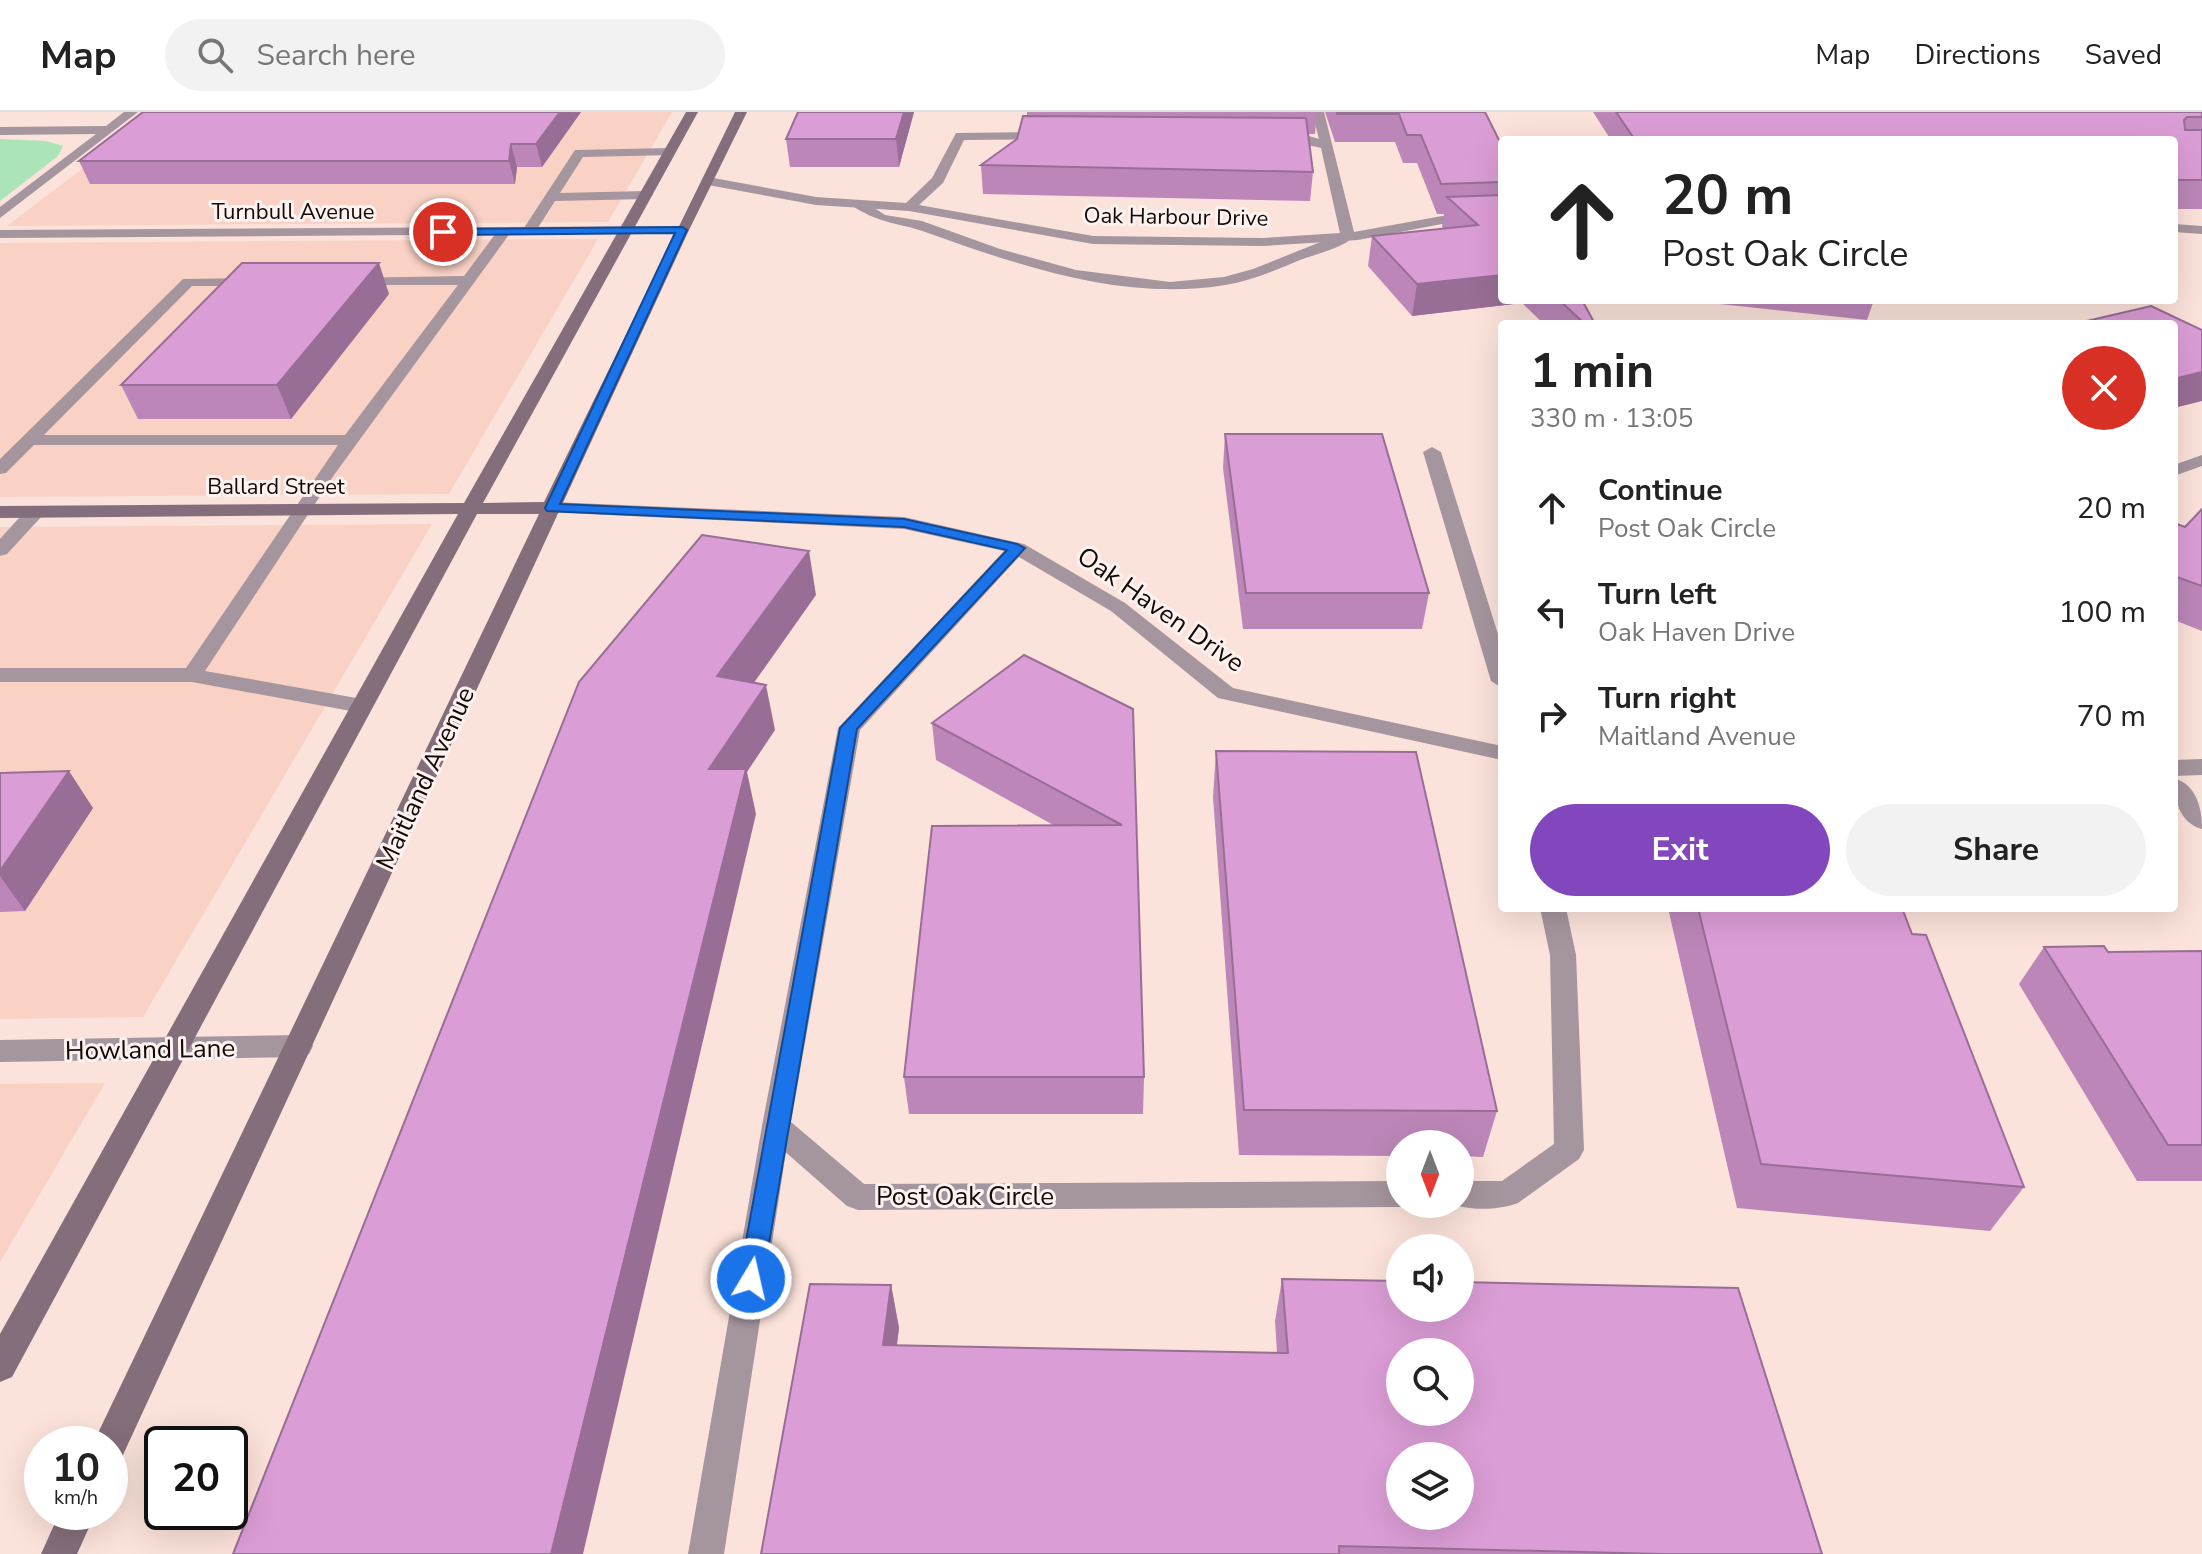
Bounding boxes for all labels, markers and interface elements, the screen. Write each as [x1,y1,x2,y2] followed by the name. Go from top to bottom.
[165,19,725,91] search box
[40,30,117,81] text: Map
[193,33,237,77] icon: search
[257,35,416,76] text: Search here
[1815,36,1870,74] text: Map
[1914,36,2041,74] text: Directions
[2085,36,2162,74] text: Saved
[1662,157,1793,234] text: 20 m
[1530,168,1634,272] icon: ahead
[211,197,375,227] street label: Turnbull Avenue
[409,198,477,266] pin
[1083,200,1269,234] street label: Oak Harbour Drive
[421,210,465,254] icon: arrive
[1662,230,1908,279] text: Post Oak Circle
[1530,338,1654,404] text: 1 min
[2062,346,2146,430] button: close
[1530,401,1693,436] text: 330 m · 13:05
[1598,470,1723,511] text: Continue
[207,472,345,502] street label: Ballard Street
[1530,486,1574,530] icon: ahead
[2077,488,2146,529] text: 20 m
[1598,511,1776,546] text: Post Oak Circle
[1070,539,1251,680] street label: Oak Haven Drive
[1598,574,1716,615] text: Turn left
[1530,590,1574,634] icon: left
[2059,592,2146,633] text: 100 m
[1598,615,1795,650] text: Oak Haven Drive
[1598,678,1736,719] text: Turn right
[368,681,483,875] street label: Maitland Avenue
[1530,694,1574,738] icon: right
[2077,696,2146,737] text: 70 m
[1598,719,1796,754] text: Maitland Avenue
[1530,804,1830,896] button: Exit
[1846,804,2146,896] button: Share
[64,1031,236,1068] street label: Howland Lane
[1386,1130,1474,1218] north arrow
[1386,1130,1474,1530] map controls
[876,1179,1054,1214] street label: Post Oak Circle
[1386,1234,1474,1322] button: sound
[709,1237,793,1321] position arrow
[1386,1338,1474,1426] button: search
[144,1426,248,1530] speed limit sign: 20
[52,1441,100,1495] text: 10
[1386,1442,1474,1530] button: layers
[54,1484,98,1511] text: km/h

